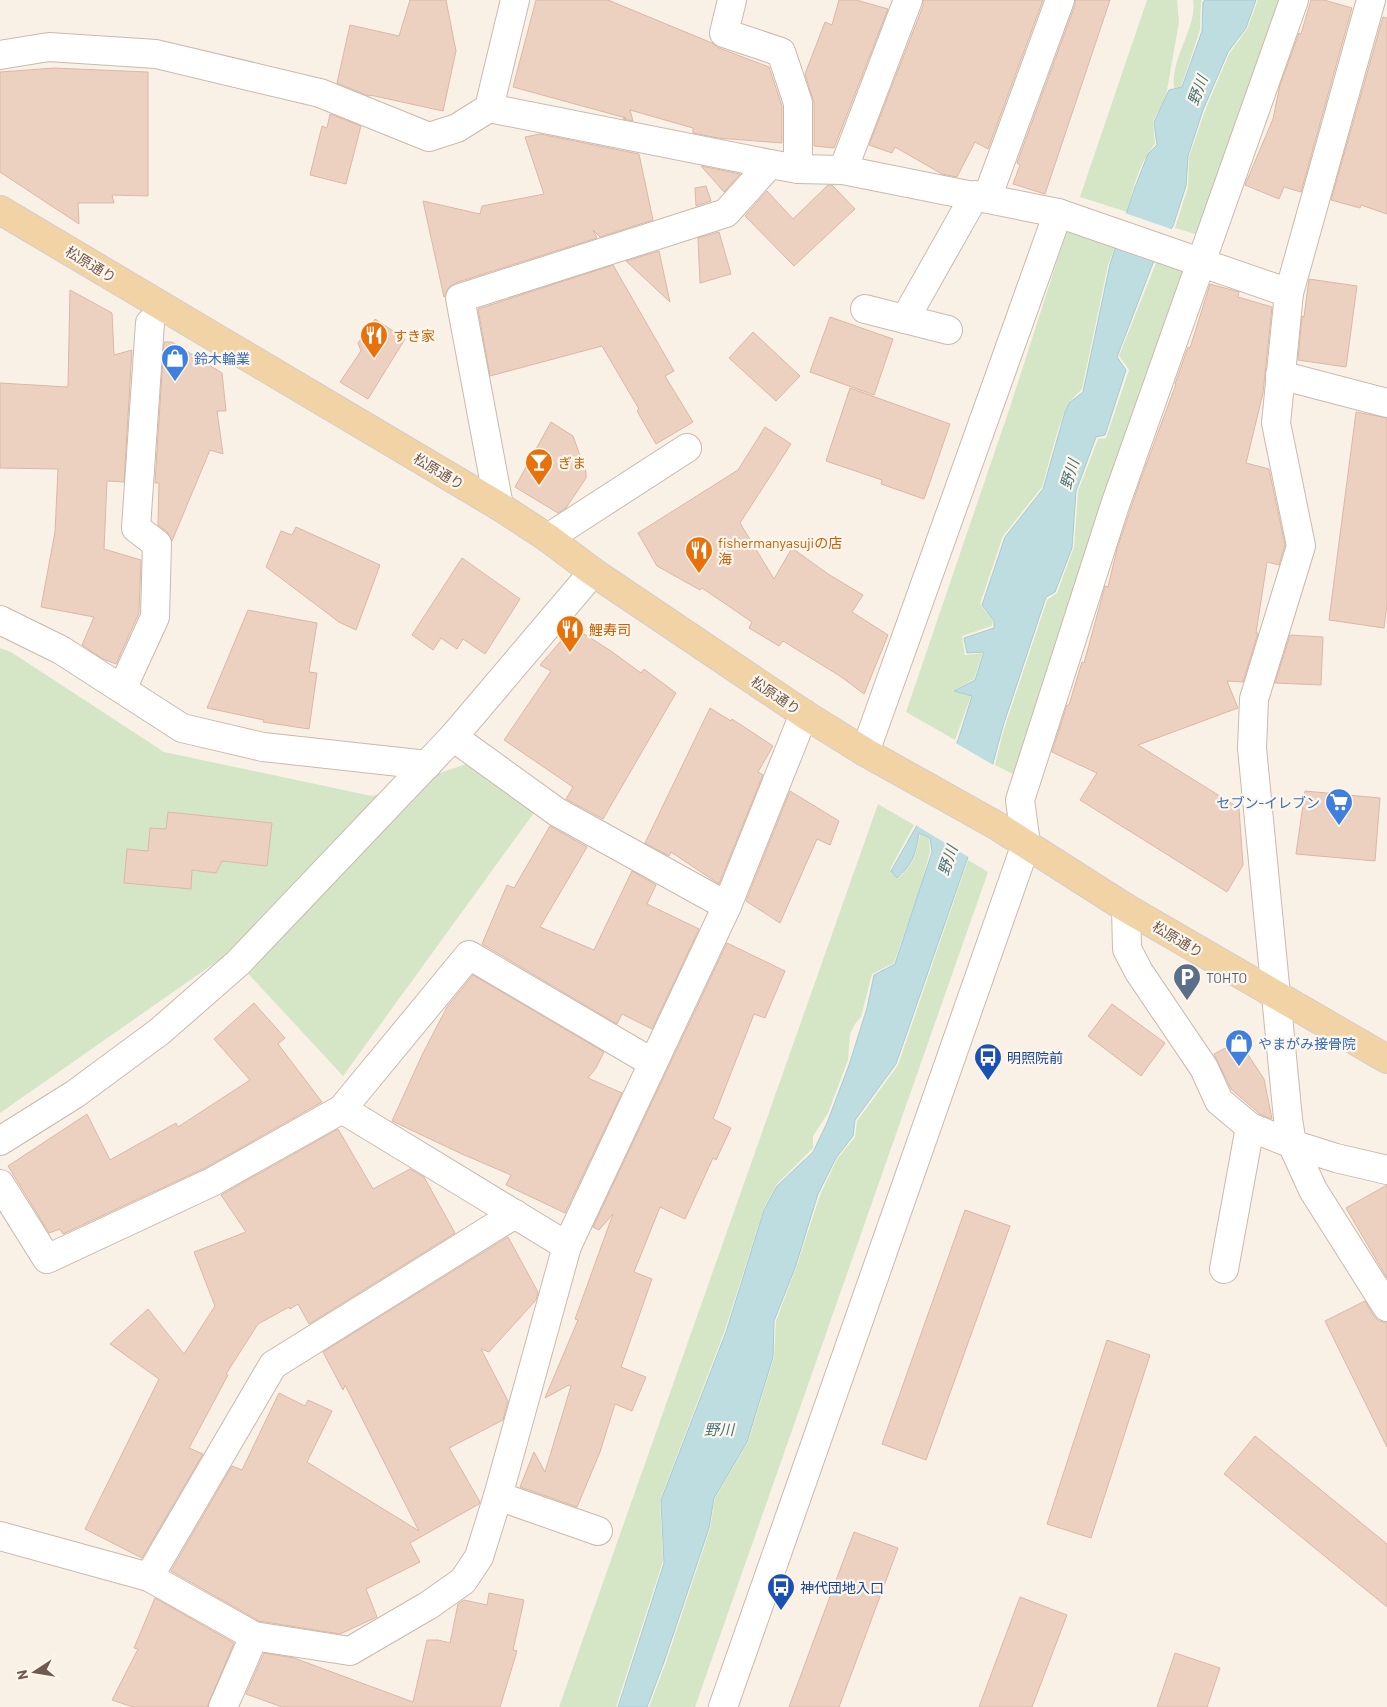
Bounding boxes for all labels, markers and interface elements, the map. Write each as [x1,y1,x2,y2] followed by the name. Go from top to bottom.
[1183,71,1211,107] water label: 野川
[63,242,119,286] street label: 松原通り
[359,320,389,359] restaurant icon: すき家
[393,327,435,344] place label: すき家
[160,343,190,382] shop icon: 鈴木輪業
[194,350,250,367] place label: 鈴木輪業
[524,447,554,486] bar icon: ぎま
[411,449,467,493] street label: 松原通り
[558,454,586,471] place label: ぎま
[1056,455,1083,491] water label: 野川
[718,534,842,567] place label: fishermanyasujiの店 海
[684,535,714,574] restaurant icon: fishermanyasujiの店 海
[555,614,585,653] restaurant icon: 鯉寿司
[589,621,631,638] place label: 鯉寿司
[748,672,804,718] street label: 松原通り
[1324,787,1354,826] supermarket icon: セブン-イレブン
[1216,794,1320,811] place label: セブン-イレブン
[934,841,961,877] water label: 野川
[1150,917,1206,961] street label: 松原通り
[1172,962,1202,1001] parking icon: TOHTO
[1206,969,1247,986] place label: TOHTO
[1224,1028,1254,1067] shop icon: やまがみ接骨院
[1258,1035,1356,1052] place label: やまがみ接骨院
[973,1042,1003,1081] bus stop icon: 明照院前
[1007,1049,1063,1066] place label: 明照院前
[704,1420,736,1438] water label: 野川
[766,1572,796,1611] bus stop icon: 神代団地入口
[800,1579,884,1596] place label: 神代団地入口
[10,1647,60,1697] north arrow
[13,1668,31,1681] text: N

